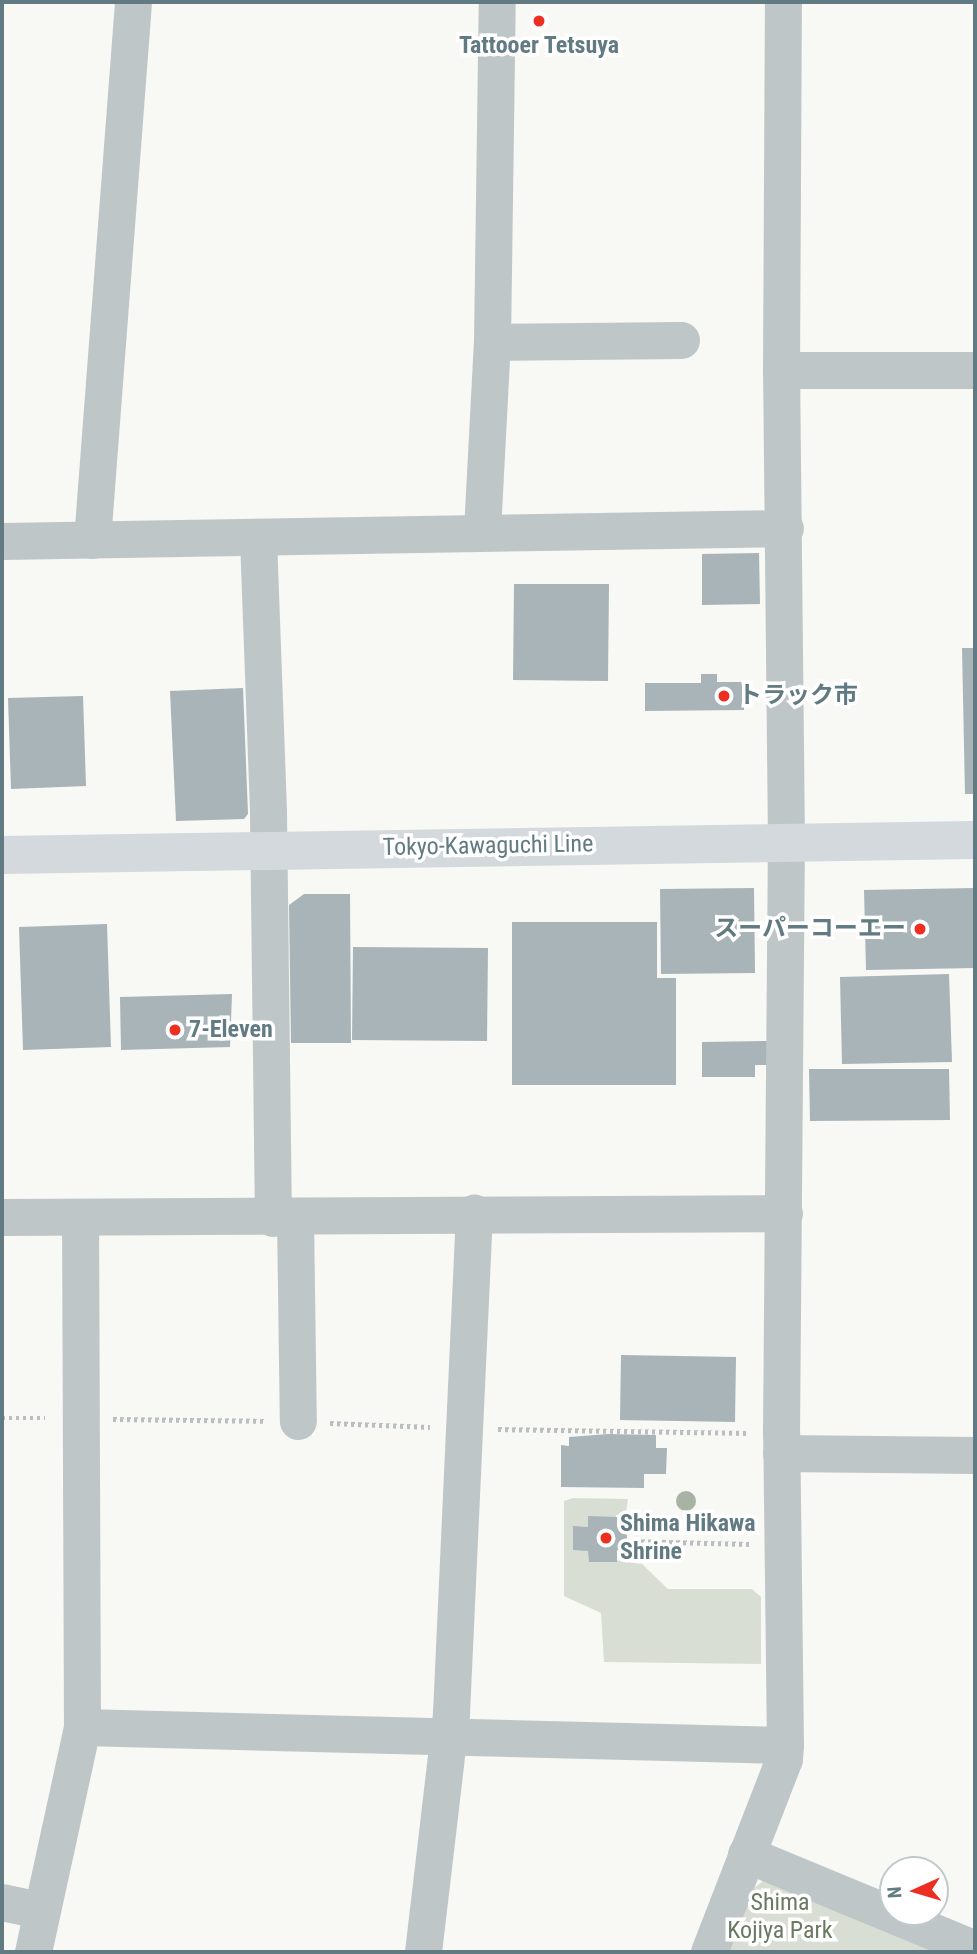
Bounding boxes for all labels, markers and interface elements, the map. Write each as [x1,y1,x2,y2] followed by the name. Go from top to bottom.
[531,13,547,29] marker: Tattooer Tetsuya
[459,32,619,60] place label: Tattooer Tetsuya
[738,682,858,710] place label: トラック市
[716,688,732,704] marker: トラック市
[382,830,594,862] street label: Tokyo-Kawaguchi Line
[714,915,906,943] place label: スーパーコーエー
[912,921,928,937] marker: スーパーコーエー
[189,1016,273,1044] place label: 7-Eleven
[167,1022,183,1038] marker: 7-Eleven
[620,1510,756,1566] place label: Shima Hikawa Shrine
[598,1530,614,1546] marker: Shima Hikawa Shrine
[879,1856,949,1926] north arrow
[883,1886,906,1899] text: N
[727,1889,833,1945] park label: Shima Kojiya Park

